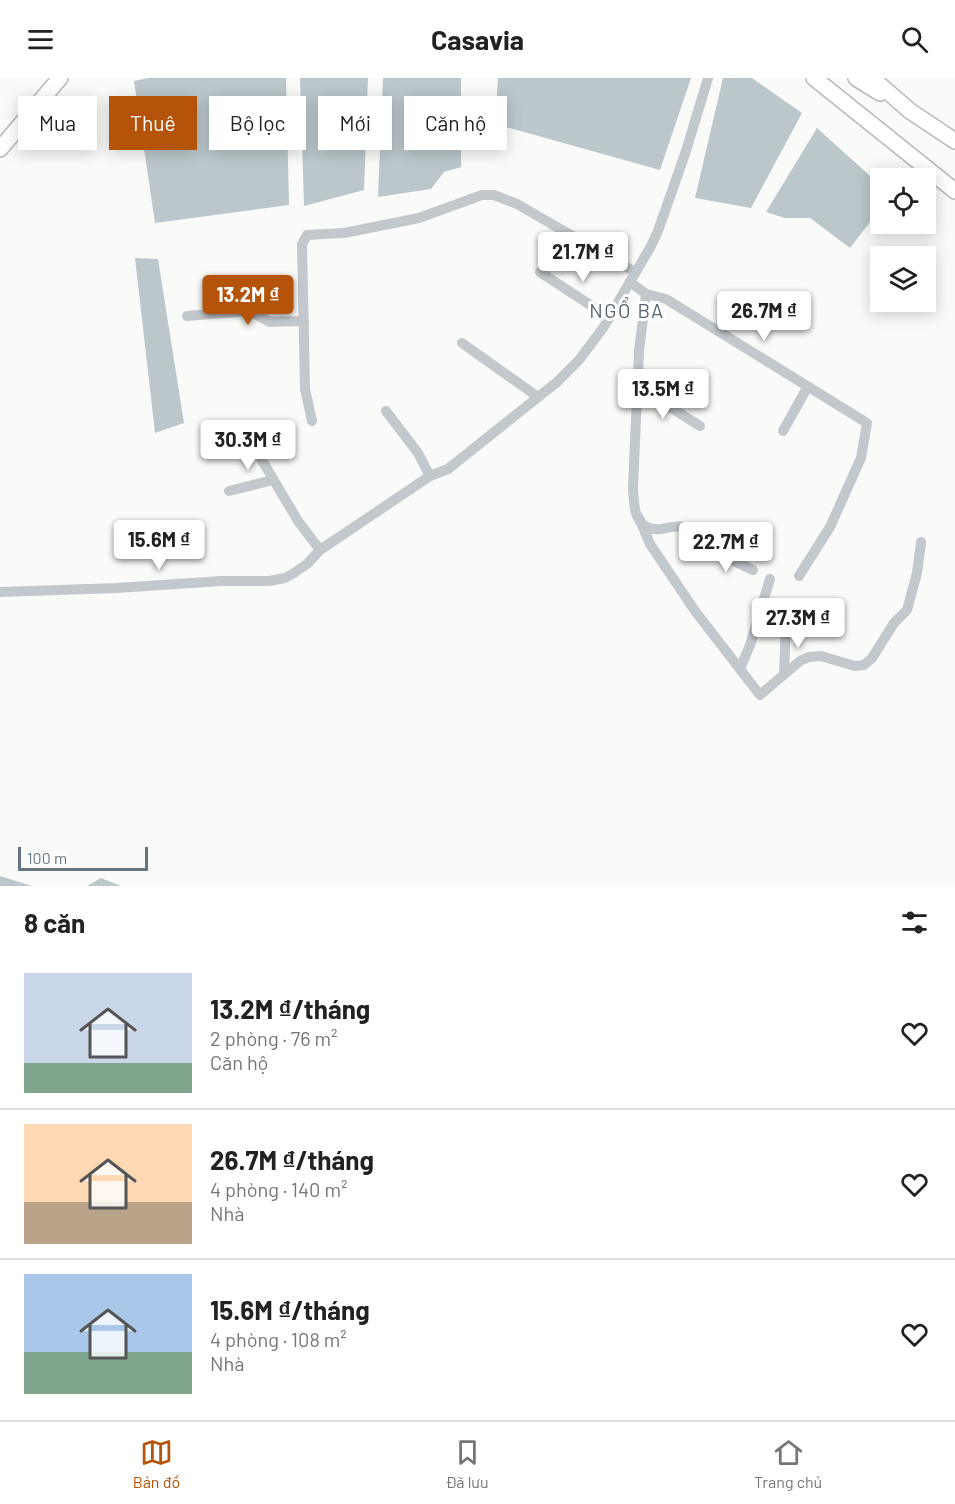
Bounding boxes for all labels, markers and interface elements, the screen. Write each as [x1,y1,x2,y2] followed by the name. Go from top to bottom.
[24,23,57,56] icon: menu
[431,23,524,55] text: Casavia
[898,23,931,56] icon: search
[18,96,97,150] chip: Mua
[109,96,197,150] chip: Thuê
[209,96,306,150] chip: Bộ lọc
[318,96,392,150] chip: Mới
[404,96,507,150] chip: Căn hộ
[870,168,936,312] map controls
[870,168,936,234] button: locate
[528,232,638,283] pin: 21.7M ₫
[552,239,614,263] text: 21.7M ₫
[870,246,936,312] button: layers
[193,275,303,326] pin: 13.2M ₫
[216,282,280,306] text: 13.2M ₫
[709,291,819,342] pin: 26.7M ₫
[589,297,665,322] district label: NGỔ BA
[731,298,797,322] text: 26.7M ₫
[608,369,718,420] pin: 13.5M ₫
[632,376,694,400] text: 13.5M ₫
[193,420,303,471] pin: 30.3M ₫
[215,427,281,451] text: 30.3M ₫
[104,520,214,571] pin: 15.6M ₫
[671,522,781,573] pin: 22.7M ₫
[128,527,190,551] text: 15.6M ₫
[693,529,759,553] text: 22.7M ₫
[743,598,853,649] pin: 27.3M ₫
[766,605,830,629] text: 27.3M ₫
[18,844,148,872] scale bar
[27,848,67,867] text: 100 m
[898,906,931,939] icon: filters
[24,907,85,938] text: 8 căn
[210,993,370,1024] text: 13.2M ₫/tháng
[72,997,144,1069] icon: home
[898,1017,931,1050] icon: heart
[210,1026,338,1050] text: 2 phòng · 76 m²
[210,1050,268,1074] text: Căn hộ
[210,1144,374,1175] text: 26.7M ₫/tháng
[72,1148,144,1220] icon: home
[898,1168,931,1201] icon: heart
[210,1177,347,1201] text: 4 phòng · 140 m²
[210,1201,245,1225] text: Nhà
[210,1294,370,1325] text: 15.6M ₫/tháng
[72,1298,144,1370] icon: home
[898,1318,931,1351] icon: heart
[210,1327,347,1351] text: 4 phòng · 108 m²
[210,1351,245,1375] text: Nhà
[133,1436,180,1491] tab: Bản đồ
[445,1436,489,1491] tab: Đã lưu
[754,1436,822,1491] tab: Trang chủ

